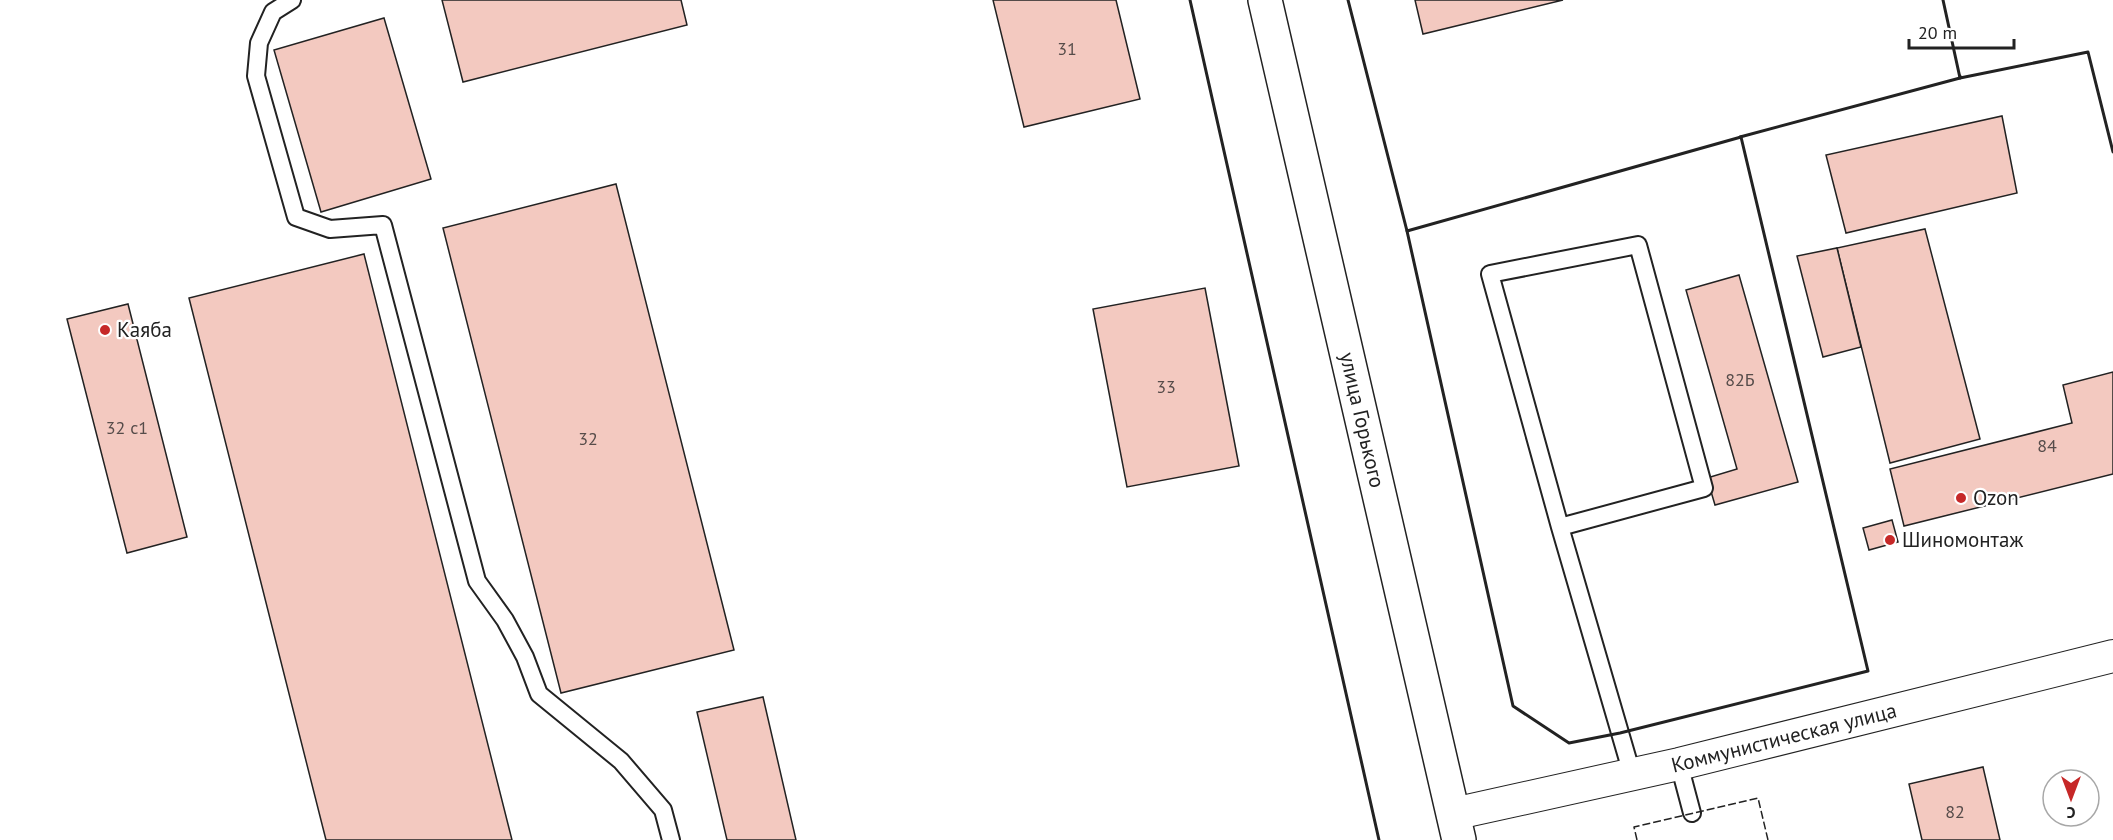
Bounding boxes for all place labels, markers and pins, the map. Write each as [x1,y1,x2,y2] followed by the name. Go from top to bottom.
[117,316,172,343] place label: Каяба
[98,323,112,337] marker: Каяба
[1973,484,2019,511] place label: Ozon
[1954,491,1968,505] marker: Ozon
[1902,526,2023,553] place label: Шиномонтаж
[1883,533,1897,547] marker: Шиномонтаж

